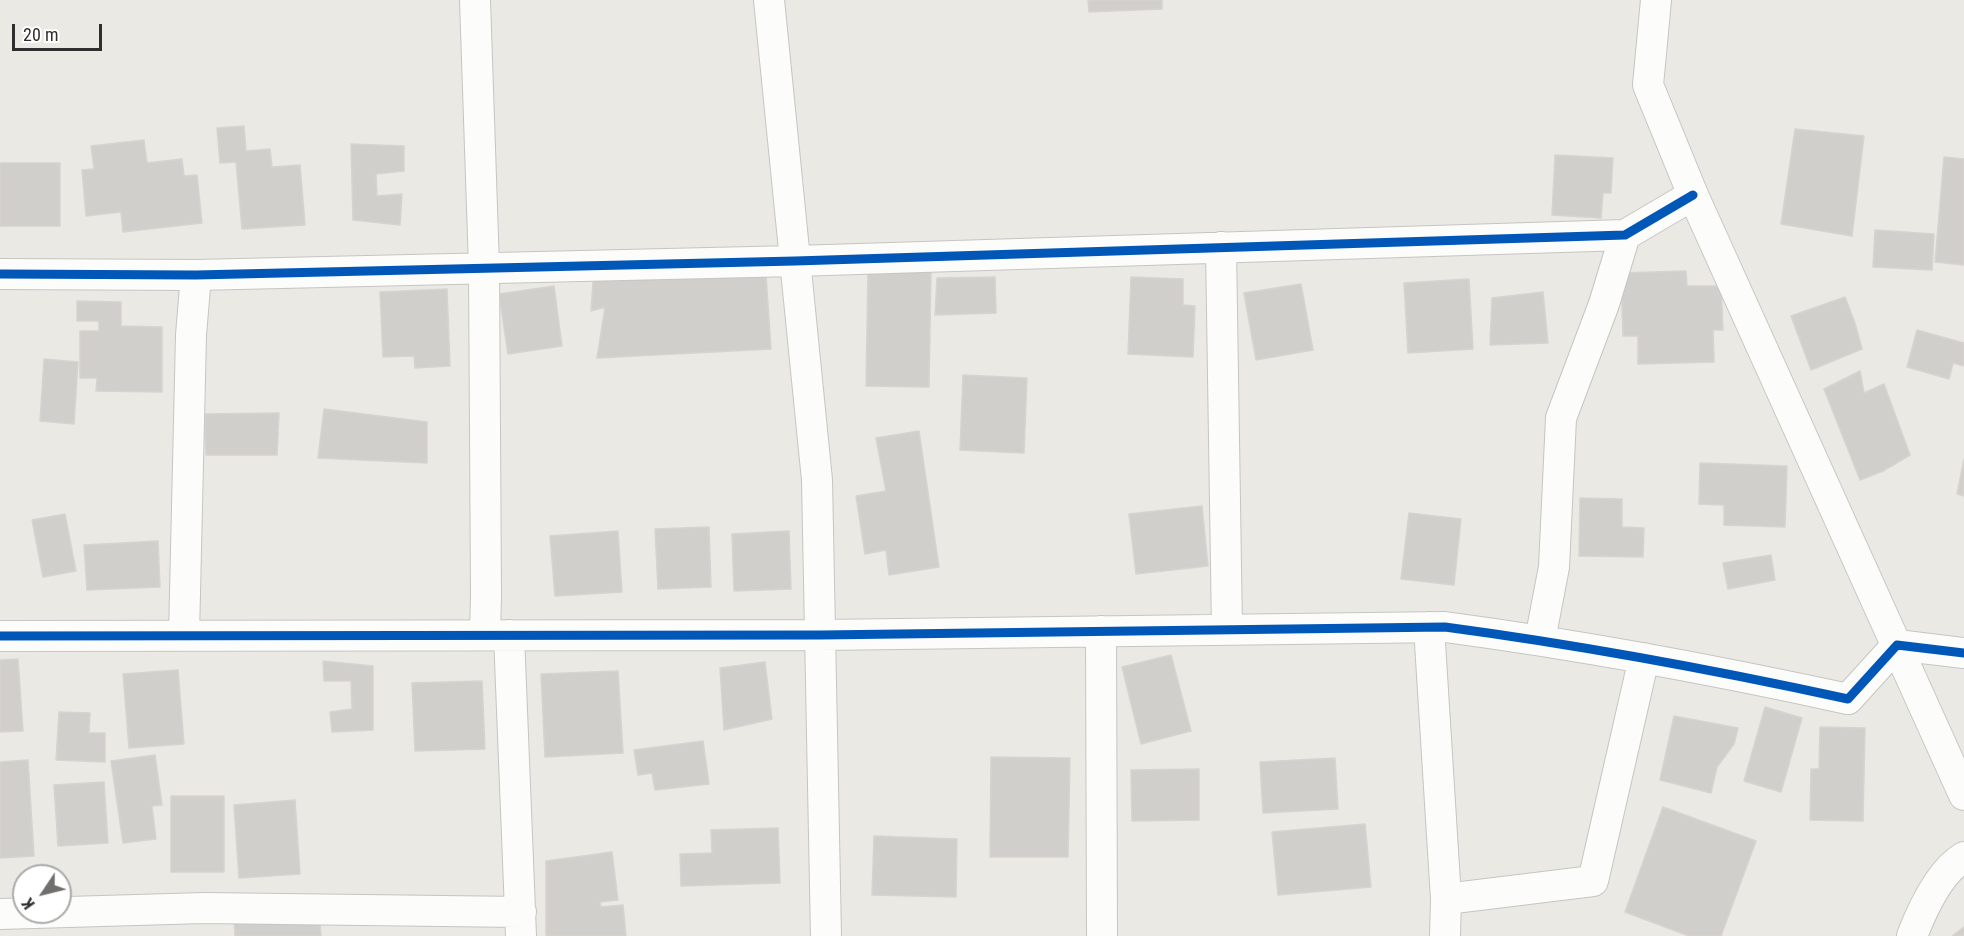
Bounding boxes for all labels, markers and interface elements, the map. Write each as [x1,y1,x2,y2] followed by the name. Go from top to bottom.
[15,12,105,50] scale bar
[23,24,58,45] text: 20 m
[12,864,72,924] north arrow
[18,894,39,913] text: K

